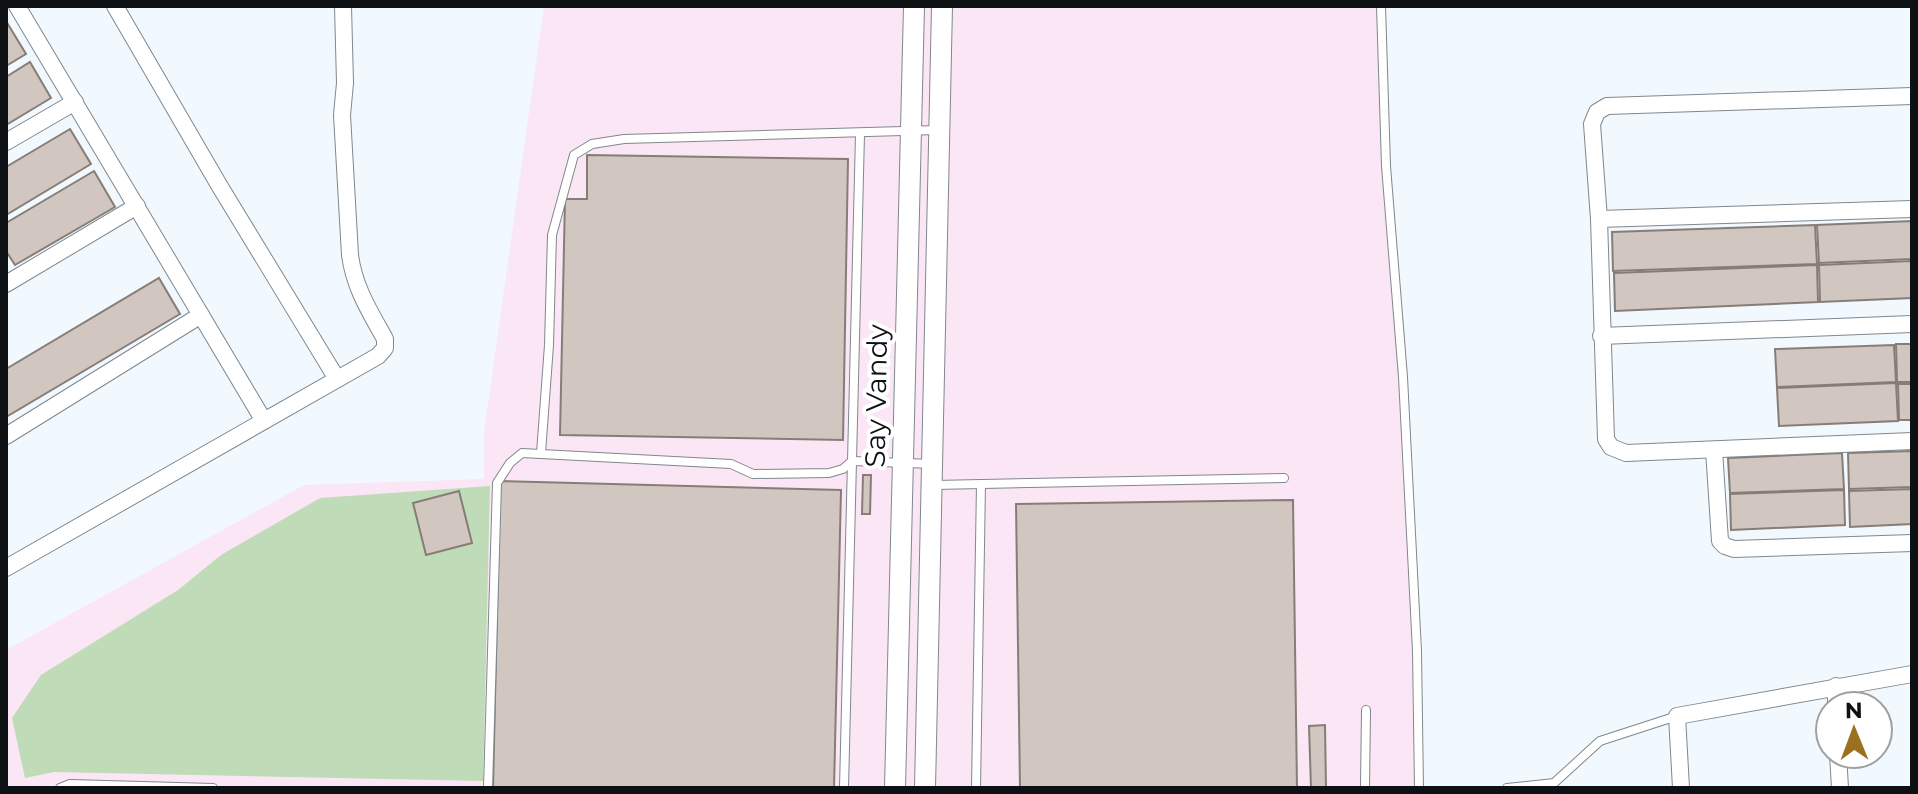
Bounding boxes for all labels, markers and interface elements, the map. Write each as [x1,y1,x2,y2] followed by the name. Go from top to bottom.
[858,323,894,468] street label: Say Vandy
[1814,690,1894,770] north arrow
[1845,697,1863,724] text: N

